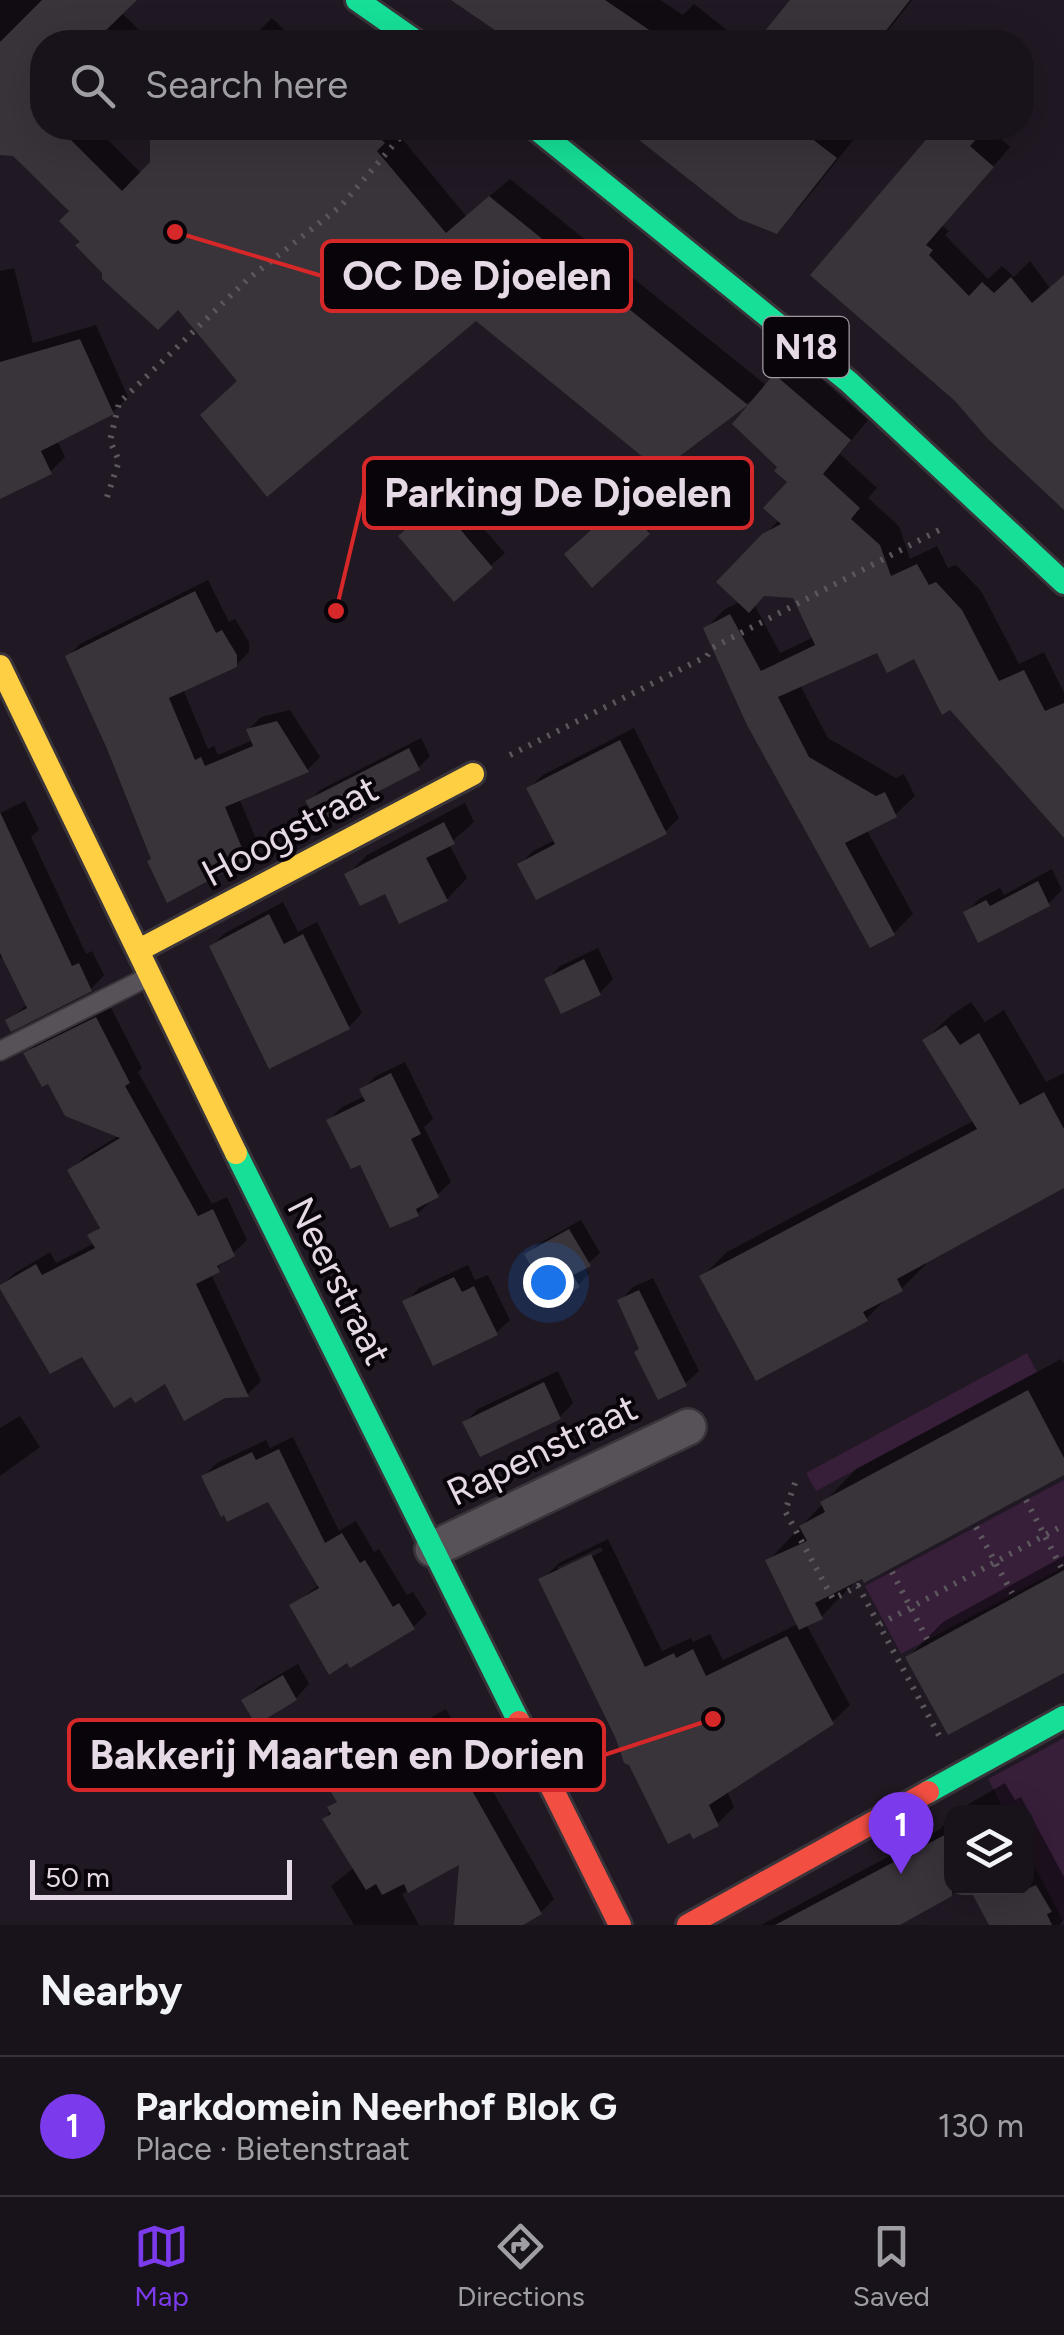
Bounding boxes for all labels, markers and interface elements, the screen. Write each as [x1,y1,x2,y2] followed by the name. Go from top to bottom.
[30,30,1034,140] search box
[65,58,120,113] icon: search
[145,62,348,108] text: Search here
[322,241,631,311] callout: OC De Djoelen
[342,252,612,300] text: OC De Djoelen
[764,317,848,377] road number: N18
[364,458,752,528] callout: Parking De Djoelen
[384,469,732,517] text: Parking De Djoelen
[194,765,386,897] street label: Hoogstraat
[277,1190,401,1372] street label: Neerstraat
[523,1257,574,1308] your location
[440,1384,644,1516] street label: Rapenstraat
[69,1720,604,1790] callout: Bakkerij Maarten en Dorien
[89,1731,585,1779] text: Bakkerij Maarten en Dorien
[868,1792,934,1874] pin: 1
[944,1805,1034,1895] map controls
[944,1805,1034,1895] button: layers
[30,1855,292,1900] scale bar
[45,1860,110,1894] text: 50 m
[40,1965,182,2016] text: Nearby
[135,2084,617,2130] text: Parkdomein Neerhof Blok G
[66,2107,79,2145] text: 1
[938,2107,1024,2145] text: 130 m
[135,2130,410,2168] text: Place · Bietenstraat
[134,2219,189,2313] tab: Map
[457,2219,585,2313] tab: Directions
[853,2219,930,2313] tab: Saved

